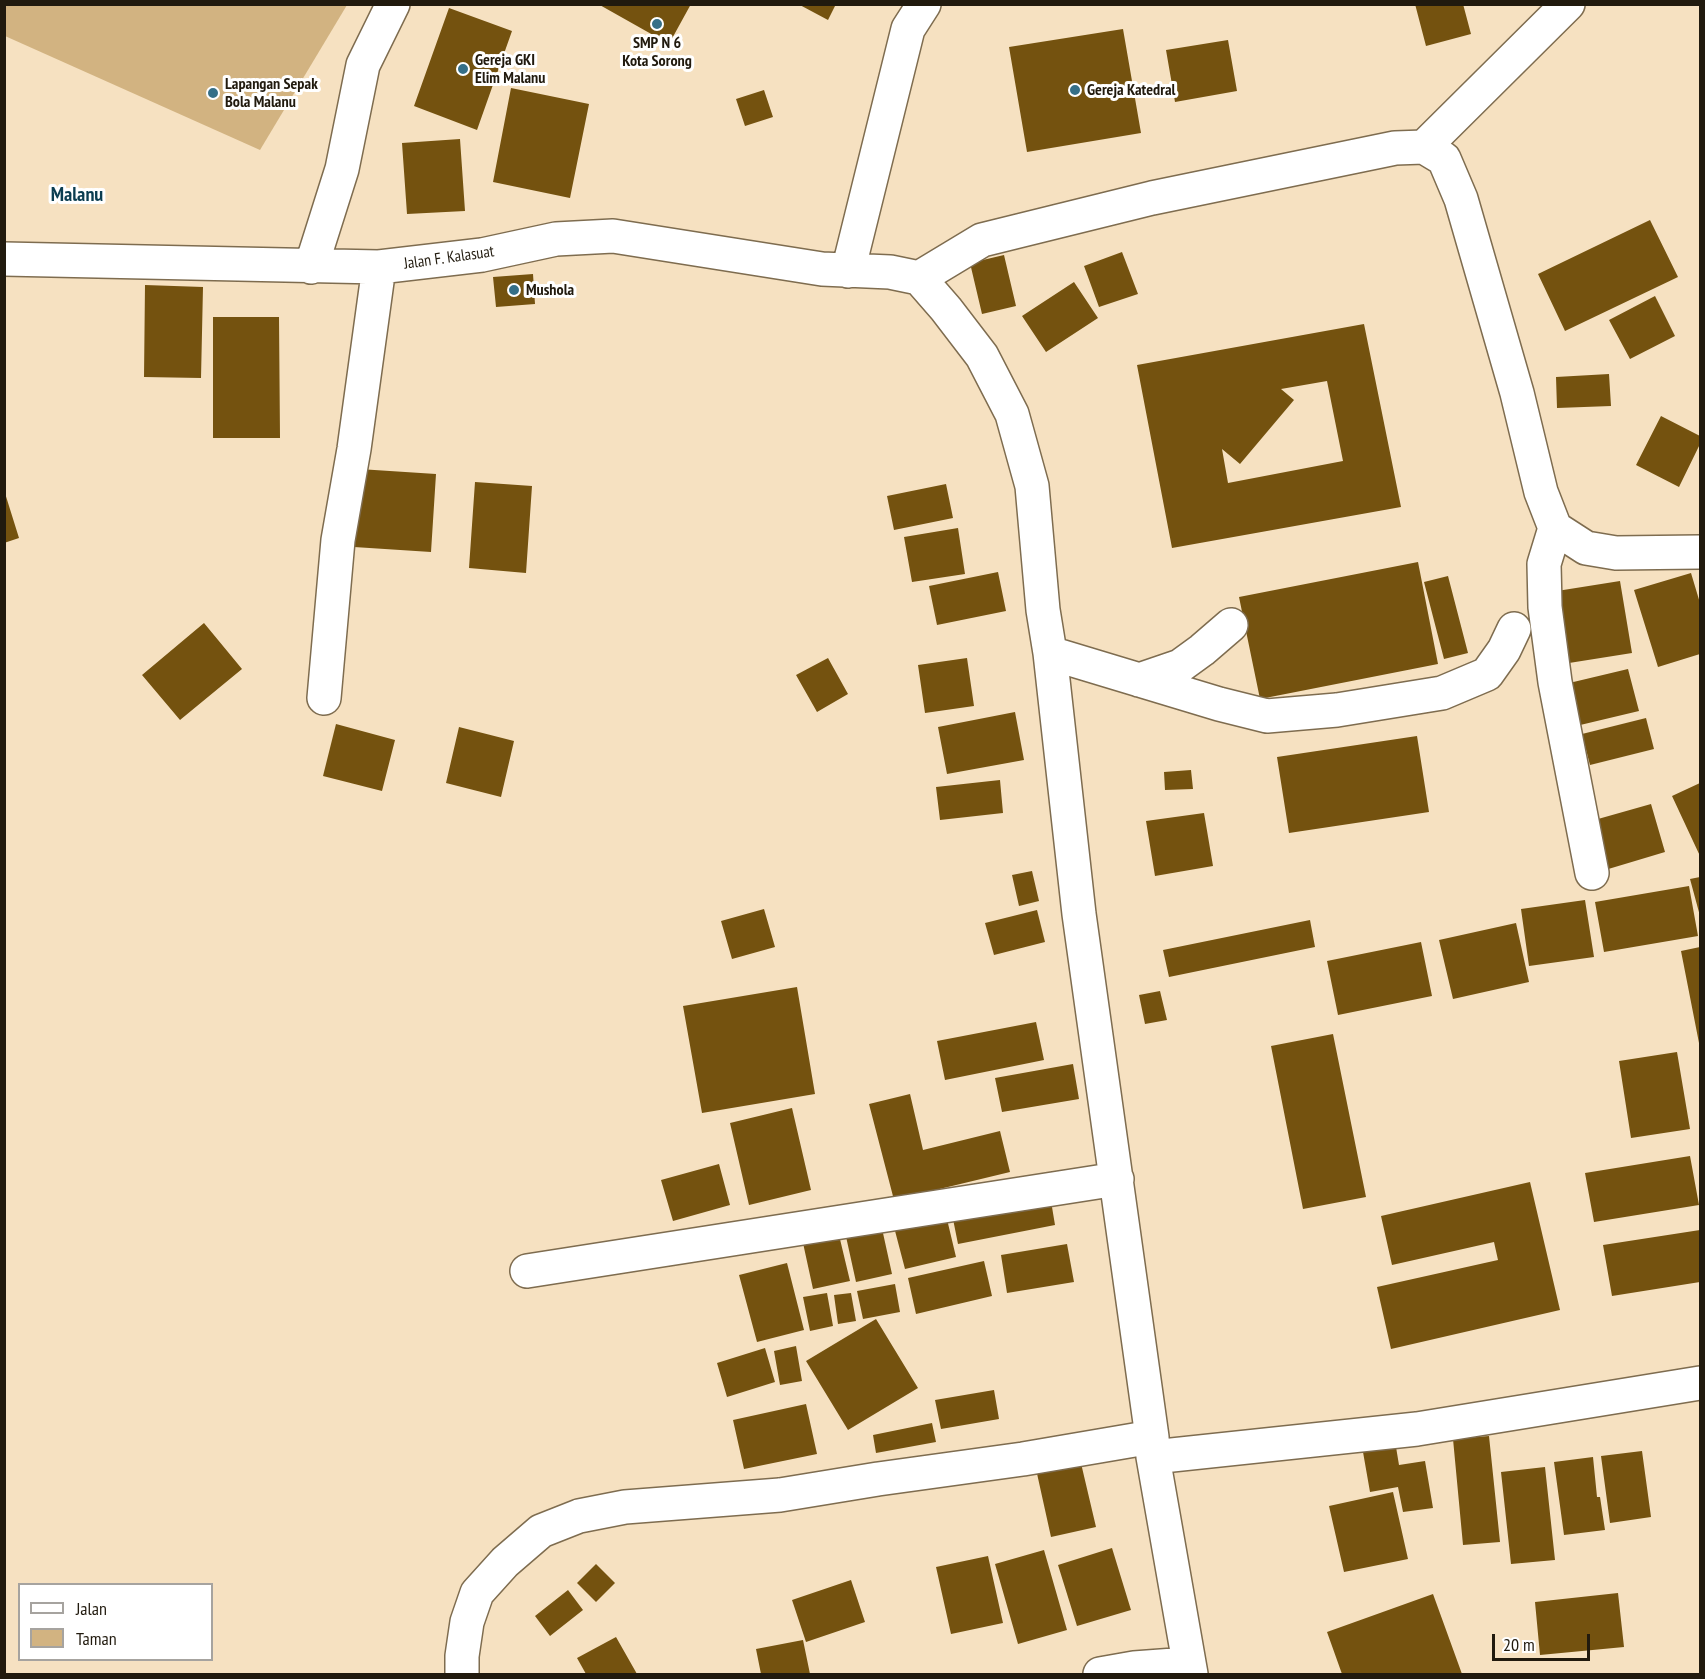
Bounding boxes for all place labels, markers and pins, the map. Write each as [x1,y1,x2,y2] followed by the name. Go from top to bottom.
[650,17,664,31] marker: SMP N 6 Kota Sorong
[622,33,692,71] place label: SMP N 6 Kota Sorong
[475,50,545,88] place label: Gereja GKI Elim Malanu
[456,62,470,76] marker: Gereja GKI Elim Malanu
[225,74,318,112] place label: Lapangan Sepak Bola Malanu
[1087,80,1175,100] place label: Gereja Katedral
[1068,83,1082,97] marker: Gereja Katedral
[206,86,220,100] marker: Lapangan Sepak Bola Malanu
[526,280,574,300] place label: Mushola
[507,283,521,297] marker: Mushola

